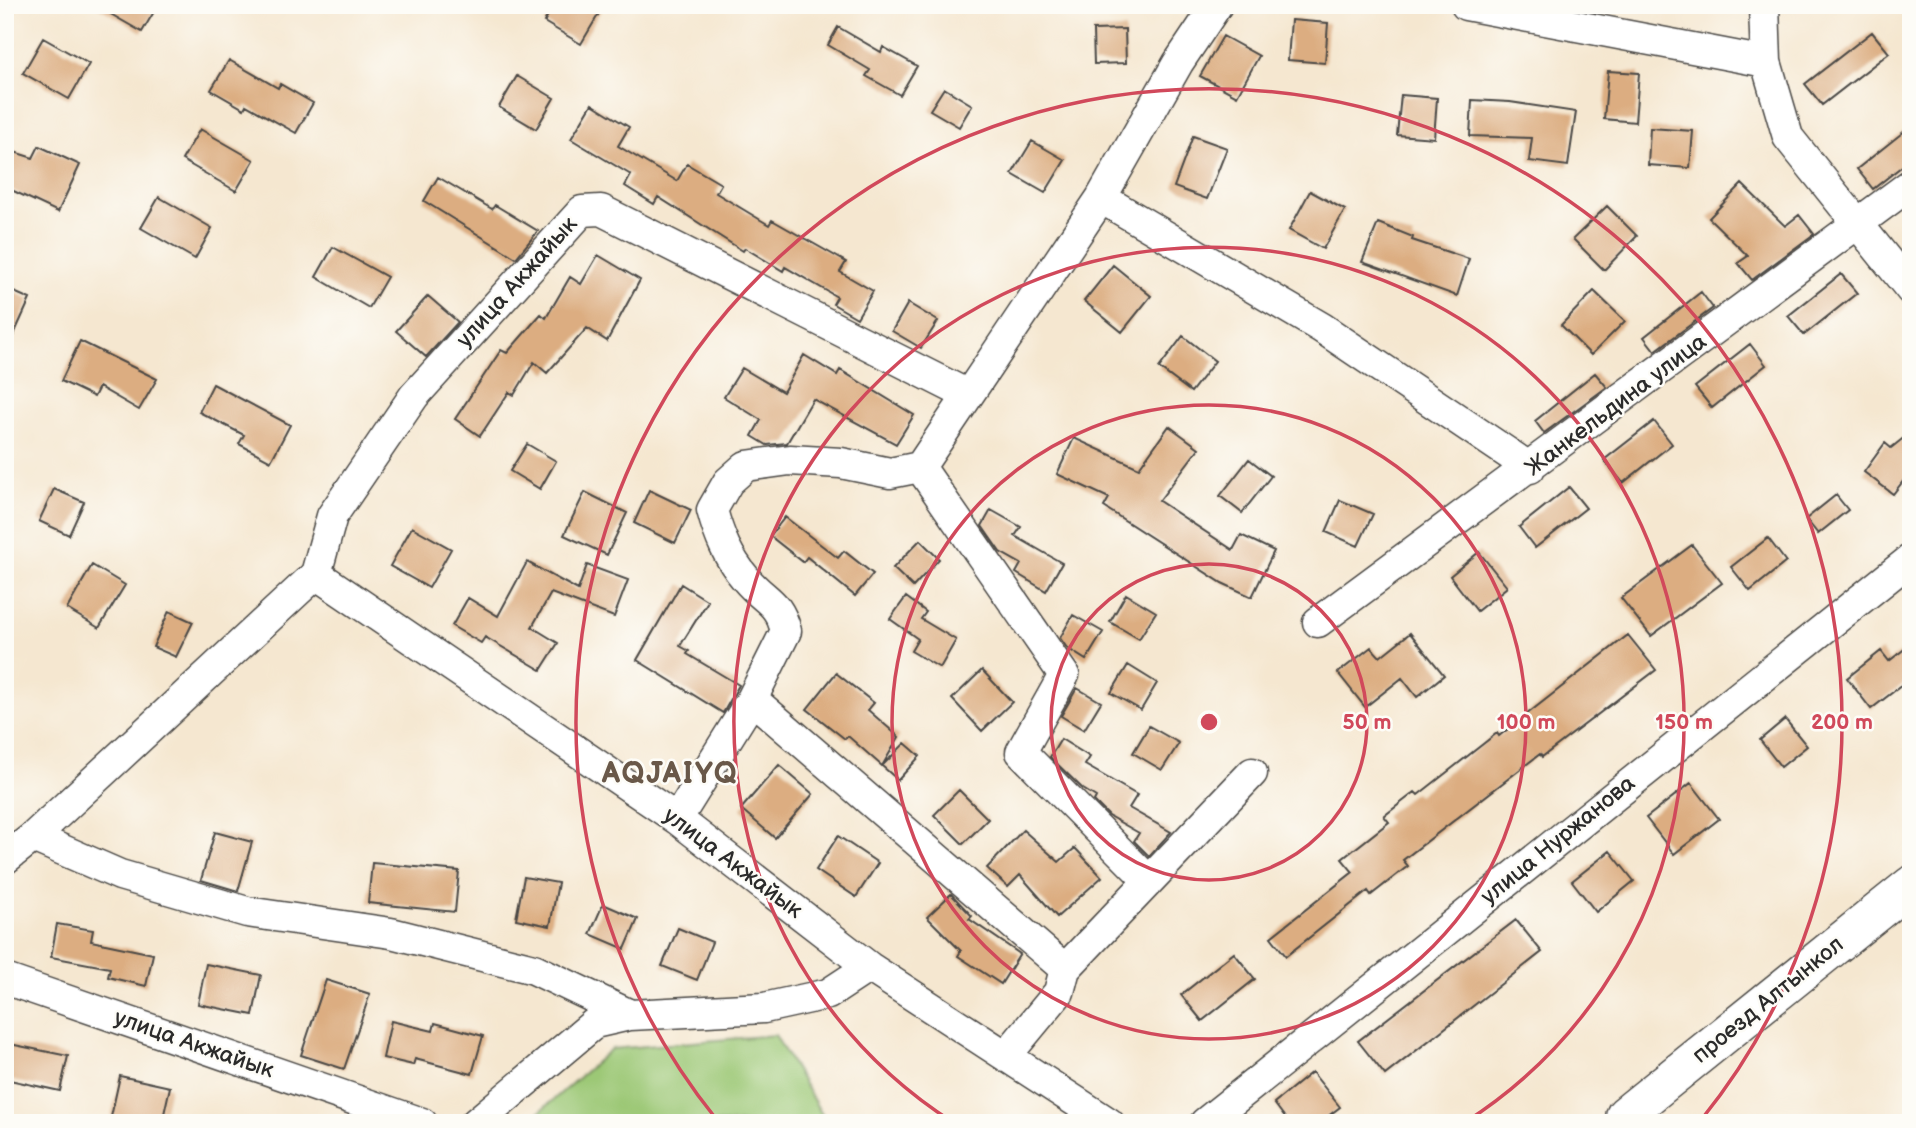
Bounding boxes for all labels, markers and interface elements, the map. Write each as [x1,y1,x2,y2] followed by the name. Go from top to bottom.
[451,210,584,353] street label: улица Акжайык
[1520,328,1712,482] street label: Жанкельдина улица
[1197,710,1221,734] centre of rings
[1343,710,1391,735] text: 50 m
[1497,710,1555,735] text: 100 m
[1655,710,1713,735] text: 150 m
[1811,710,1873,735] text: 200 m
[601,756,738,792] district label: AQJAIYQ
[1475,769,1641,911] street label: улица Нуржанова
[658,802,809,925] street label: улица Акжайык
[1687,930,1849,1070] street label: проезд Алтынкол
[110,1004,278,1085] street label: улица Акжайык

